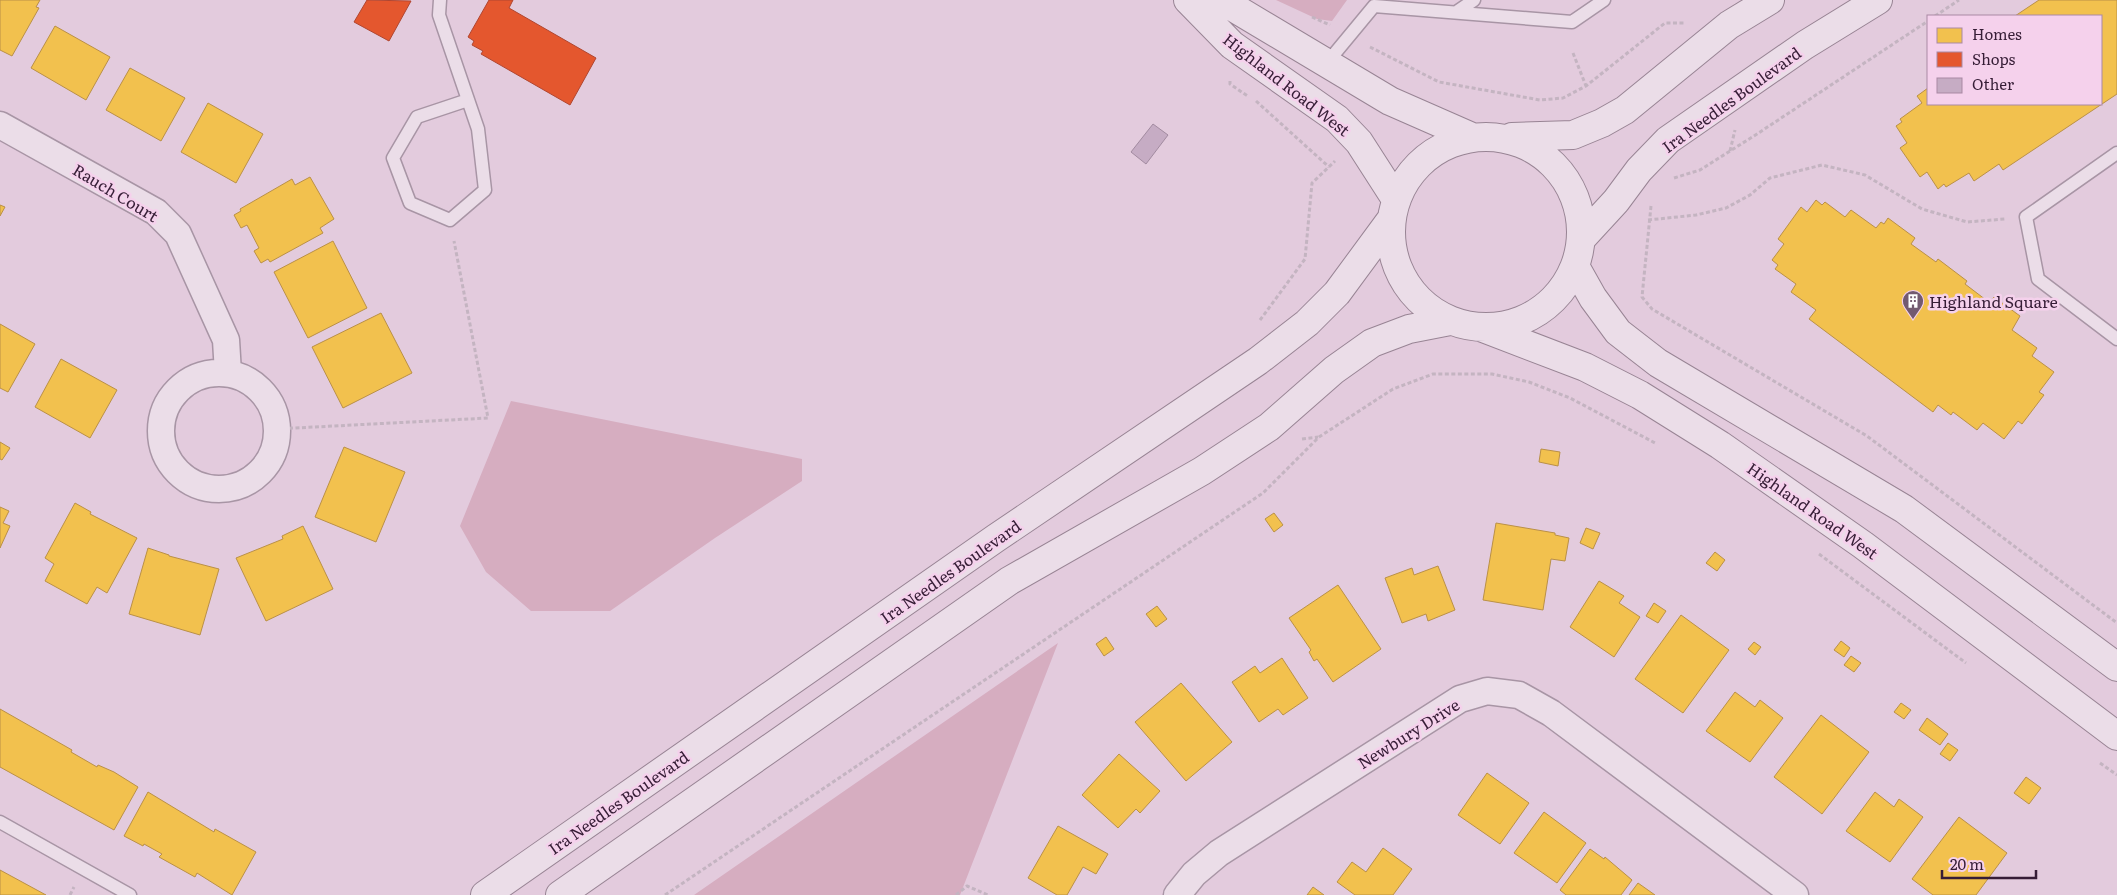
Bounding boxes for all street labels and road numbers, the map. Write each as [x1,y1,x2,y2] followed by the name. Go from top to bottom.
[1219,27,1356,142] street label: Highland Road West
[1656,40,1806,158] street label: Ira Needles Boulevard
[69,157,164,227] street label: Rauch Court
[1743,456,1884,565] street label: Highland Road West
[875,513,1025,629] street label: Ira Needles Boulevard
[1352,692,1464,774] street label: Newbury Drive
[543,744,693,860] street label: Ira Needles Boulevard

